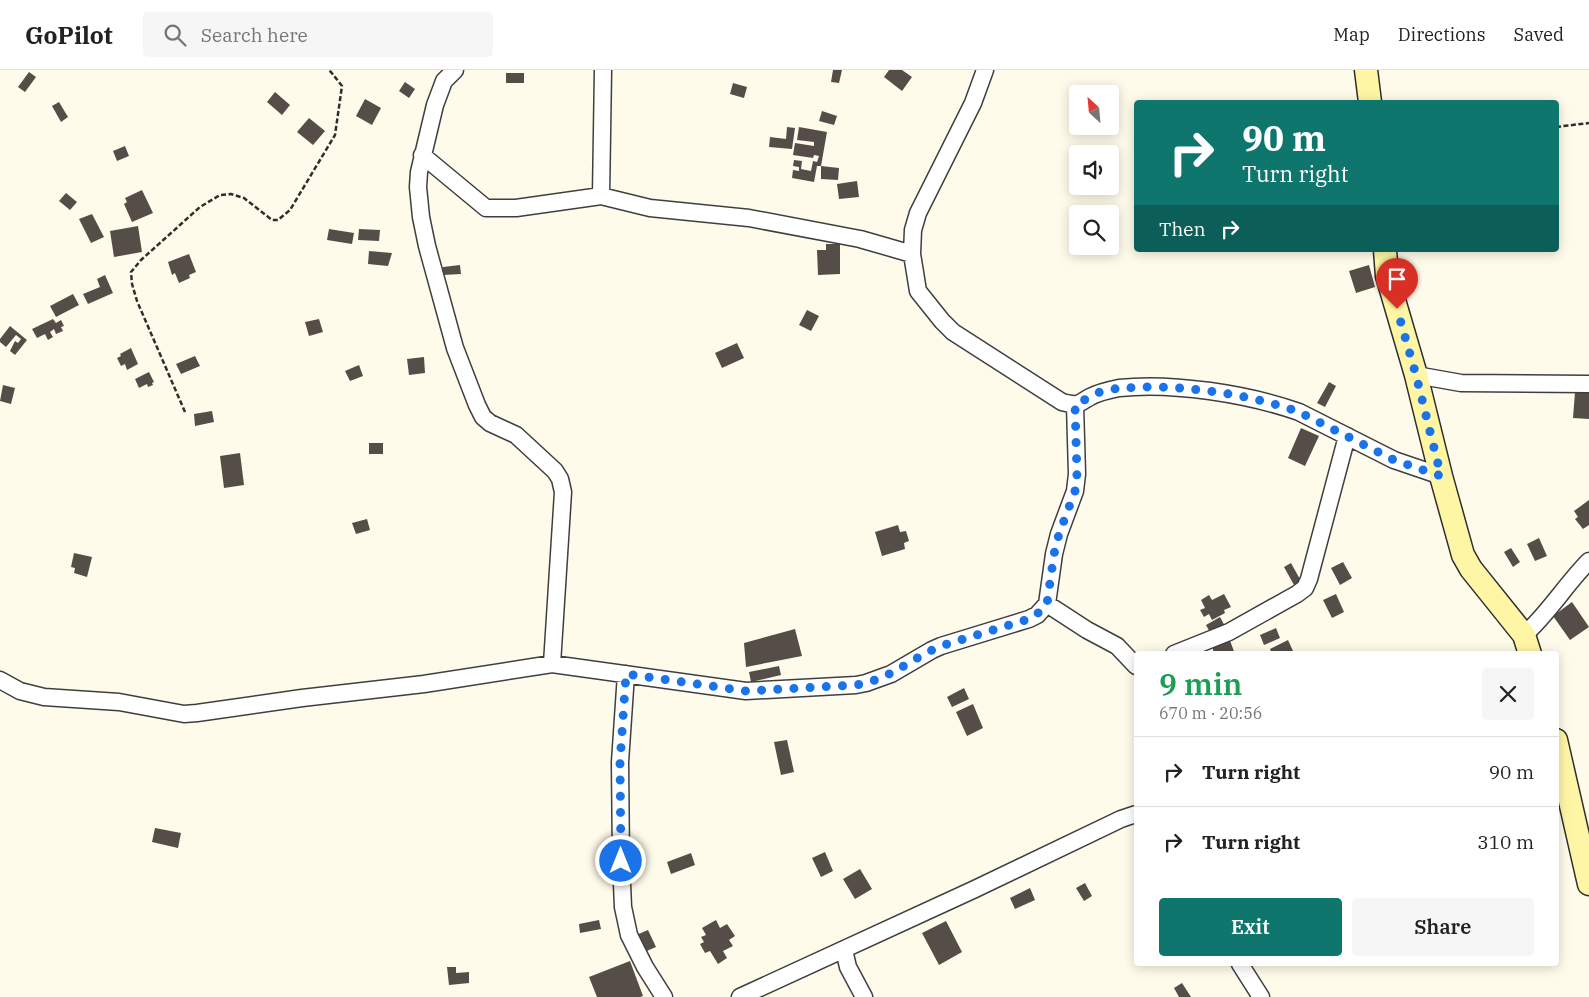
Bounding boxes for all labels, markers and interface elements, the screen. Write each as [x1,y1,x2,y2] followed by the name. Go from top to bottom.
[143,12,493,57] search box
[25,19,113,51] text: GoPilot
[161,21,189,49] icon: search
[201,23,308,47] text: Search here
[1333,23,1370,46] text: Map
[1398,23,1486,46] text: Directions
[1514,23,1564,46] text: Saved
[1069,85,1119,135] north arrow
[1069,85,1119,255] map controls
[1242,115,1326,161] text: 90 m
[1159,120,1224,185] icon: right
[1069,145,1119,195] button: sound
[1242,159,1349,188] text: Turn right
[1069,205,1119,255] button: search
[1216,215,1244,243] icon: right
[1159,217,1206,241] text: Then
[1376,258,1418,309] pin
[1383,265,1411,293] icon: arrive
[1159,664,1242,703] text: 9 min
[1482,668,1534,720] button: close
[1159,703,1262,723] text: 670 m · 20:56
[1159,758,1187,786] icon: right
[1202,760,1300,784] text: Turn right
[1489,760,1534,784] text: 90 m
[1159,828,1187,856] icon: right
[1202,830,1300,854] text: Turn right
[1477,830,1534,854] text: 310 m
[594,834,646,886] position arrow
[1159,898,1342,956] button: Exit
[1352,898,1534,956] button: Share

